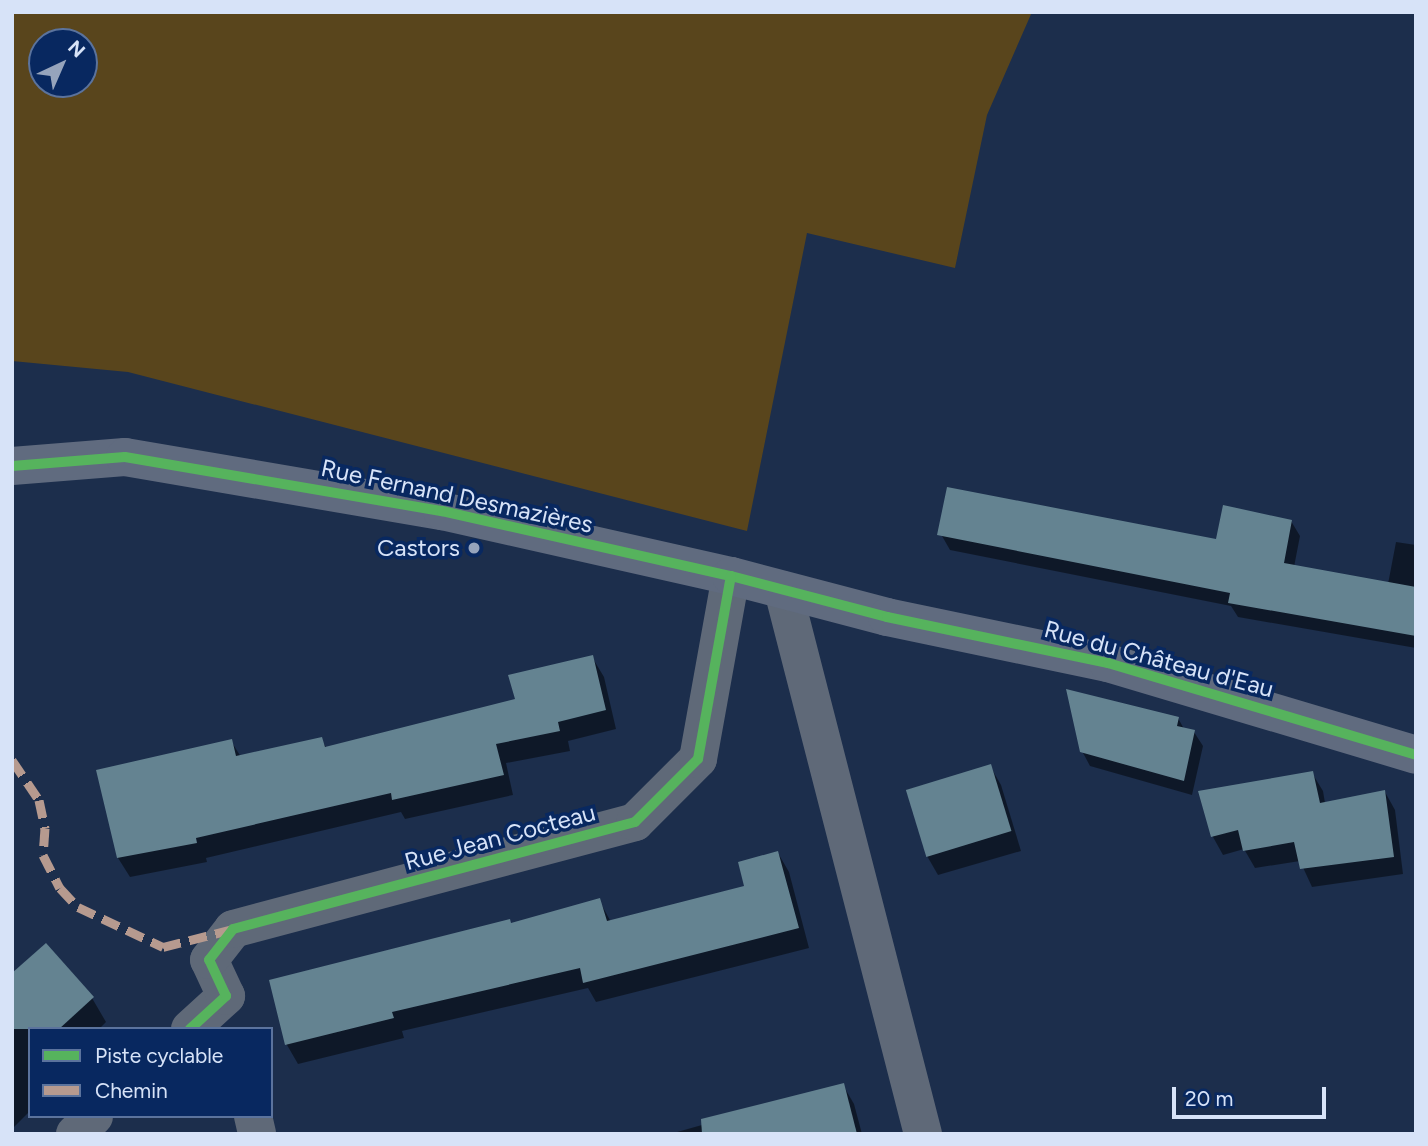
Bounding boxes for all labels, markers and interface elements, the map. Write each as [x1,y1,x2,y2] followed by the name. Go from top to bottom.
[28,28,98,98] north arrow
[63,36,90,62] text: N
[319,453,595,539] street label: Rue Fernand Desmazières
[377,534,460,562] place label: Castors
[466,540,482,556] marker: Castors
[1041,615,1277,703] street label: Rue du Château d'Eau
[401,798,599,876] street label: Rue Jean Cocteau
[28,1027,273,1118] legend
[95,1043,223,1068] text: Piste cyclable
[1176,1072,1330,1116] scale bar
[95,1078,168,1103] text: Chemin
[1185,1086,1233,1111] text: 20 m

